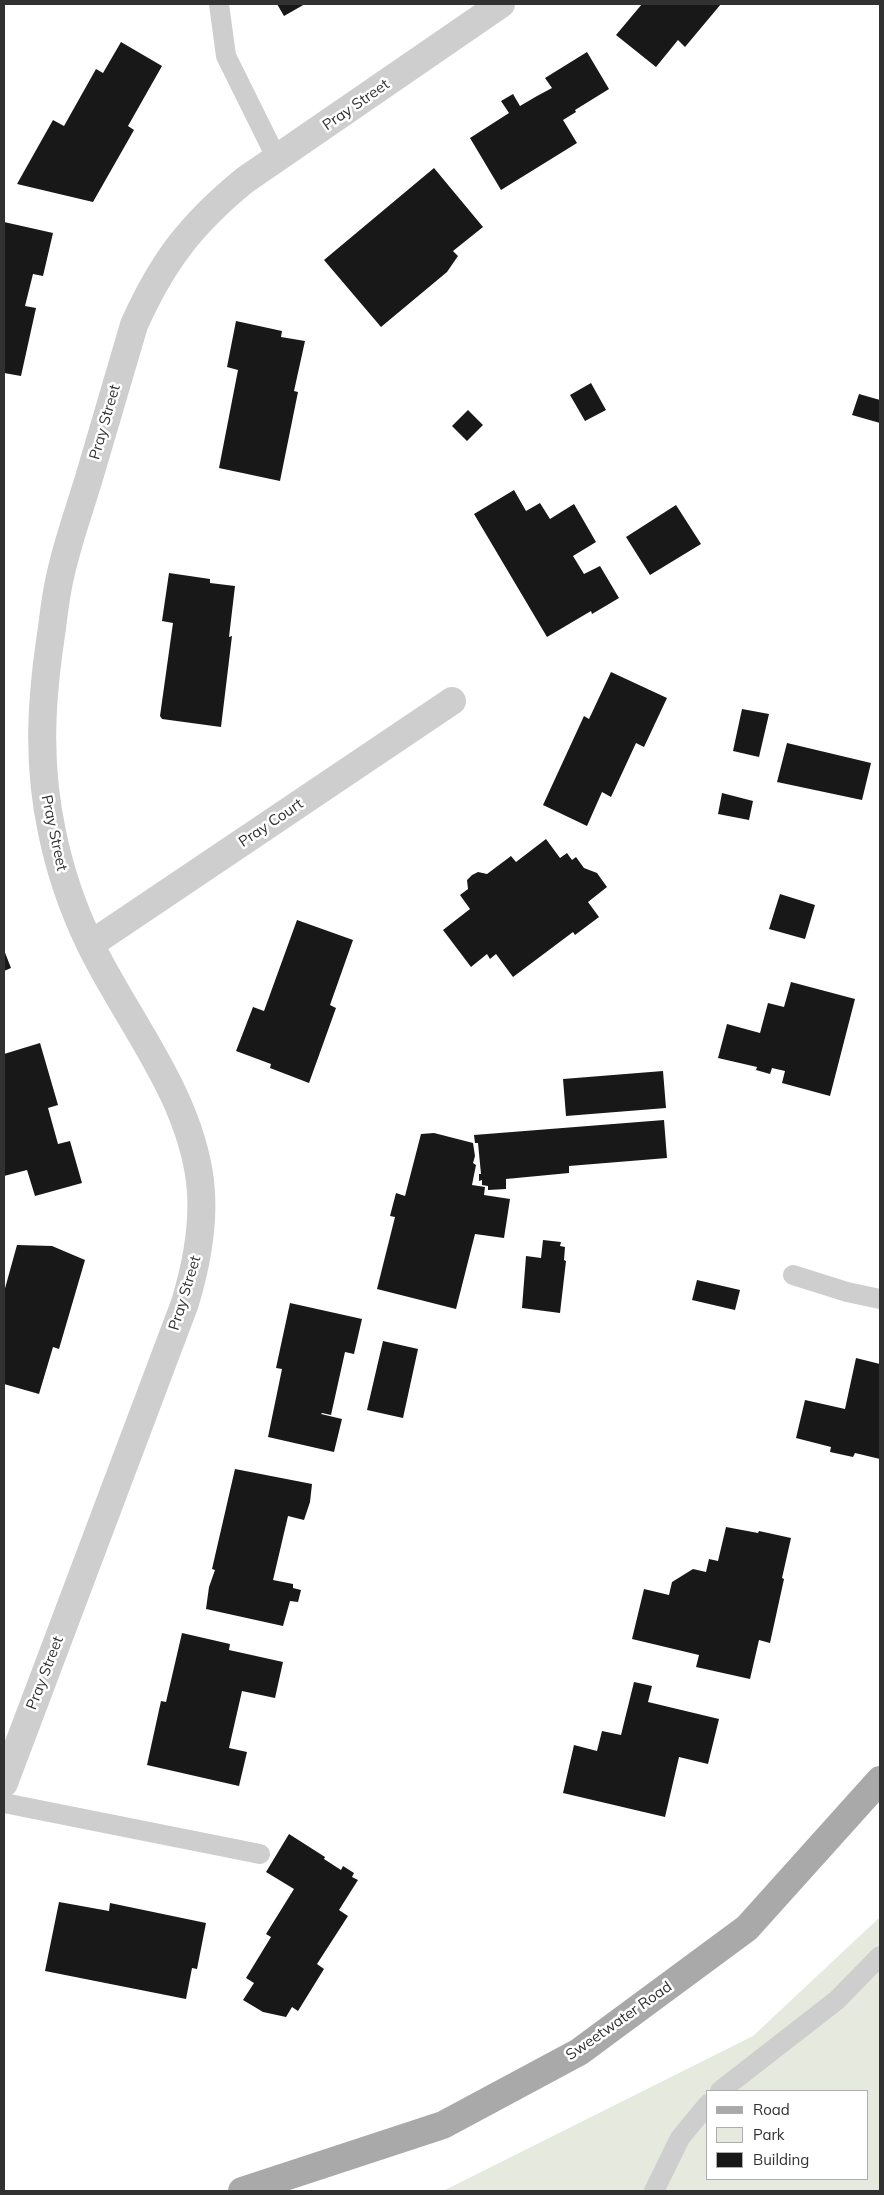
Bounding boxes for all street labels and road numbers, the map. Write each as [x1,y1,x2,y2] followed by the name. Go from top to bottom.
[319,75,393,135] street label: Pray Street
[86,382,124,462] street label: Pray Street
[37,793,71,873] street label: Pray Street
[235,795,307,851] street label: Pray Court
[165,1253,205,1333] street label: Pray Street
[23,1634,67,1712] street label: Pray Street
[563,1978,675,2064] street label: Sweetwater Road

